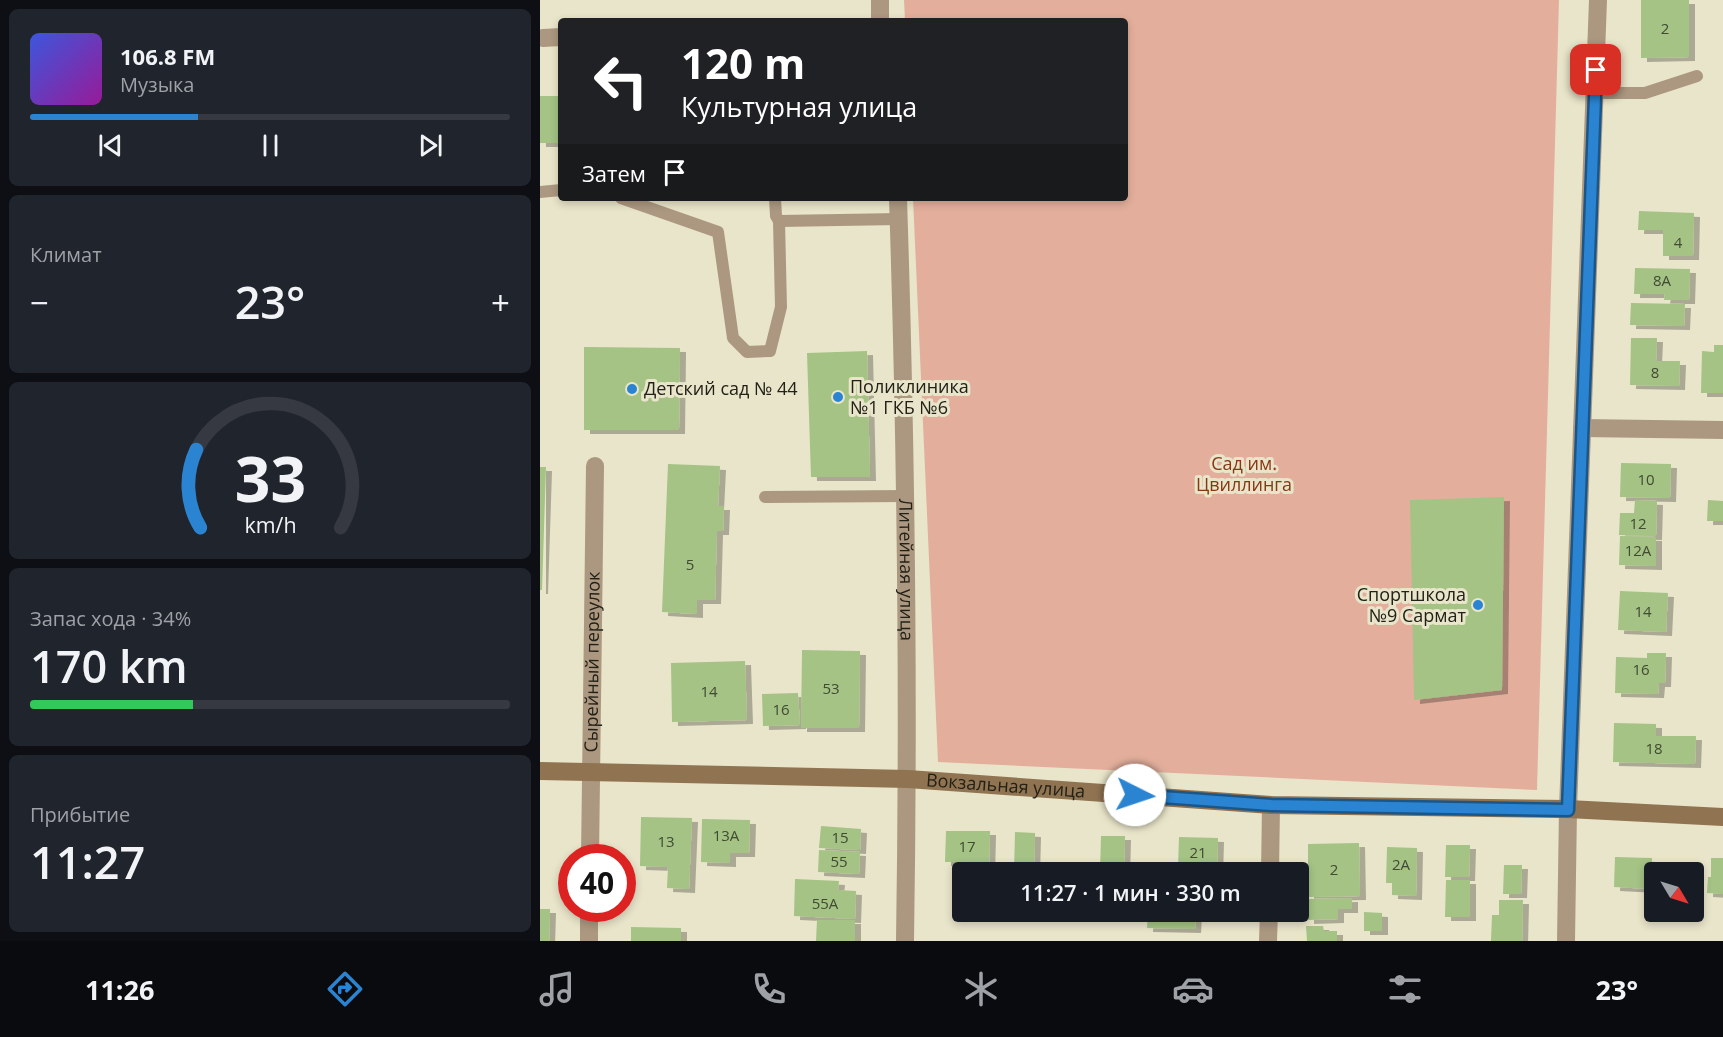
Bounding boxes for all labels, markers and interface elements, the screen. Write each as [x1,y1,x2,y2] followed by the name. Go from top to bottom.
[1661,18,1669,38] house number: 2
[681,34,805,91] text: 120 m
[120,41,215,71] text: 106.8 FM
[582,42,660,120] icon: left
[1570,44,1621,95] pin
[1579,53,1612,86] icon: arrive
[120,71,194,98] text: Музыка
[681,88,917,125] text: Культурная улица
[94,129,127,162] icon: previous
[254,129,287,162] icon: pause
[414,129,447,162] icon: next
[658,156,691,189] icon: arrive
[582,158,646,188] text: Затем
[1674,232,1683,252] house number: 4
[30,241,102,268] text: Климат
[1653,270,1672,290] house number: 8А
[235,271,305,332] text: 23°
[30,280,49,325] text: −
[491,280,510,325] text: +
[1651,362,1659,382] house number: 8
[850,374,969,419] place label: Поликлиника №1 ГКБ №6
[644,376,798,400] place label: Детский сад № 44
[625,382,639,396] marker: Детский сад № 44
[831,390,845,404] marker: Поликлиника №1 ГКБ №6
[234,435,306,520] text: 33
[1196,451,1292,496] park label: Сад им. Цвиллинга
[1637,469,1655,489] house number: 10
[894,499,920,641] street label: Литейная улица
[244,510,296,539] text: km/h
[1629,513,1647,533] house number: 12
[1625,540,1652,560] house number: 12А
[686,554,694,574] house number: 5
[578,571,605,753] street label: Сырейный переулок
[1357,582,1467,627] place label: Спортшкола №9 Сармат
[1471,598,1485,612] marker: Спортшкола №9 Сармат
[1634,601,1652,621] house number: 14
[30,605,191,632] text: Запас хода · 34%
[30,635,188,696] text: 170 km
[1632,659,1650,679] house number: 16
[822,678,840,698] house number: 53
[700,681,718,701] house number: 14
[772,699,790,719] house number: 16
[1645,738,1663,758] house number: 18
[1103,763,1167,827] position arrow
[925,767,1086,803] street label: Вокзальная улица
[30,801,130,828] text: Прибытие
[713,825,740,845] house number: 13А
[831,827,849,847] house number: 15
[30,831,145,892] text: 11:27
[657,831,675,851] house number: 13
[958,836,976,856] house number: 17
[1189,842,1207,862] house number: 21
[558,844,636,922] speed limit sign: 40
[830,851,848,871] house number: 55
[1392,854,1411,874] house number: 2А
[1330,859,1338,879] house number: 2
[1644,862,1704,922] north arrow
[1644,862,1704,922] map controls
[1020,877,1241,907] text: 11:27 · 1 мин · 330 m
[812,893,839,913] house number: 55А
[324,968,366,1010] icon: directions
[536,968,578,1010] icon: music
[748,968,790,1010] icon: phone
[960,968,1002,1010] icon: climate
[1172,968,1214,1010] icon: car
[1384,968,1426,1010] icon: filters
[85,971,154,1008] text: 11:26
[1596,971,1638,1008] text: 23°

